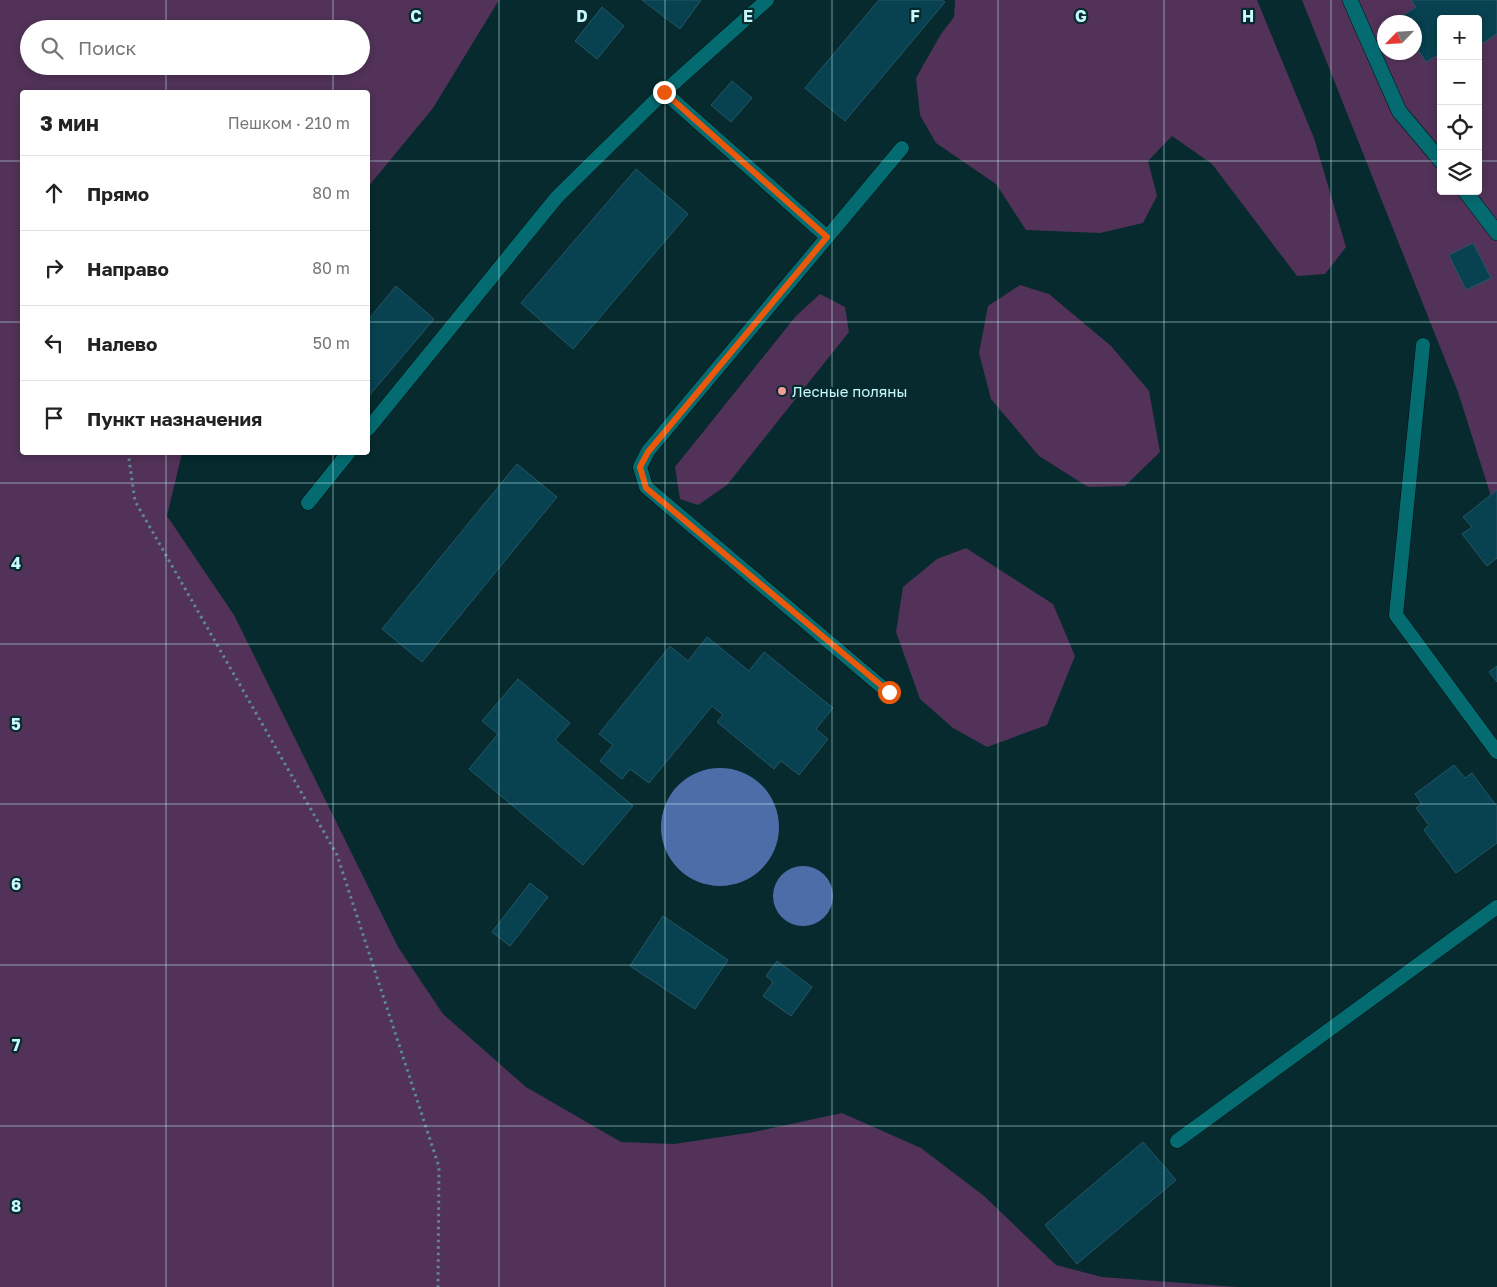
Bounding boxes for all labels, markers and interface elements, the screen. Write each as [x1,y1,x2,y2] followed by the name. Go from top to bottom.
[410,6,422,26] text: C
[576,6,588,26] text: D
[743,6,753,26] text: E
[910,6,920,26] text: F
[1075,6,1087,26] text: G
[1242,6,1254,26] text: H
[1377,15,1422,60] north arrow
[1437,15,1482,195] map controls
[1437,15,1482,60] button: +
[20,20,370,75] search box
[38,34,66,62] icon: search
[78,36,137,59] text: Поиск
[1437,60,1482,105] button: −
[653,81,676,104] route end
[1437,105,1482,150] button: locate
[40,110,99,136] text: 3 мин
[228,113,350,133] text: Пешком · 210 m
[1437,150,1482,195] button: layers
[40,179,68,207] icon: ahead
[87,182,149,205] text: Прямо
[312,183,350,203] text: 80 m
[40,254,68,282] icon: right
[87,257,169,280] text: Направо
[312,258,350,278] text: 80 m
[40,329,68,357] icon: left
[87,332,157,355] text: Налево
[313,333,350,353] text: 50 m
[792,382,907,400] place label: Лесные поляны
[776,385,788,397] marker: Лесные поляны
[40,404,68,432] icon: arrive
[87,407,262,430] text: Пункт назначения
[11,553,21,573] text: 4
[878,681,901,704] route start
[11,714,21,734] text: 5
[11,874,21,894] text: 6
[12,1035,21,1055] text: 7
[11,1196,21,1216] text: 8

